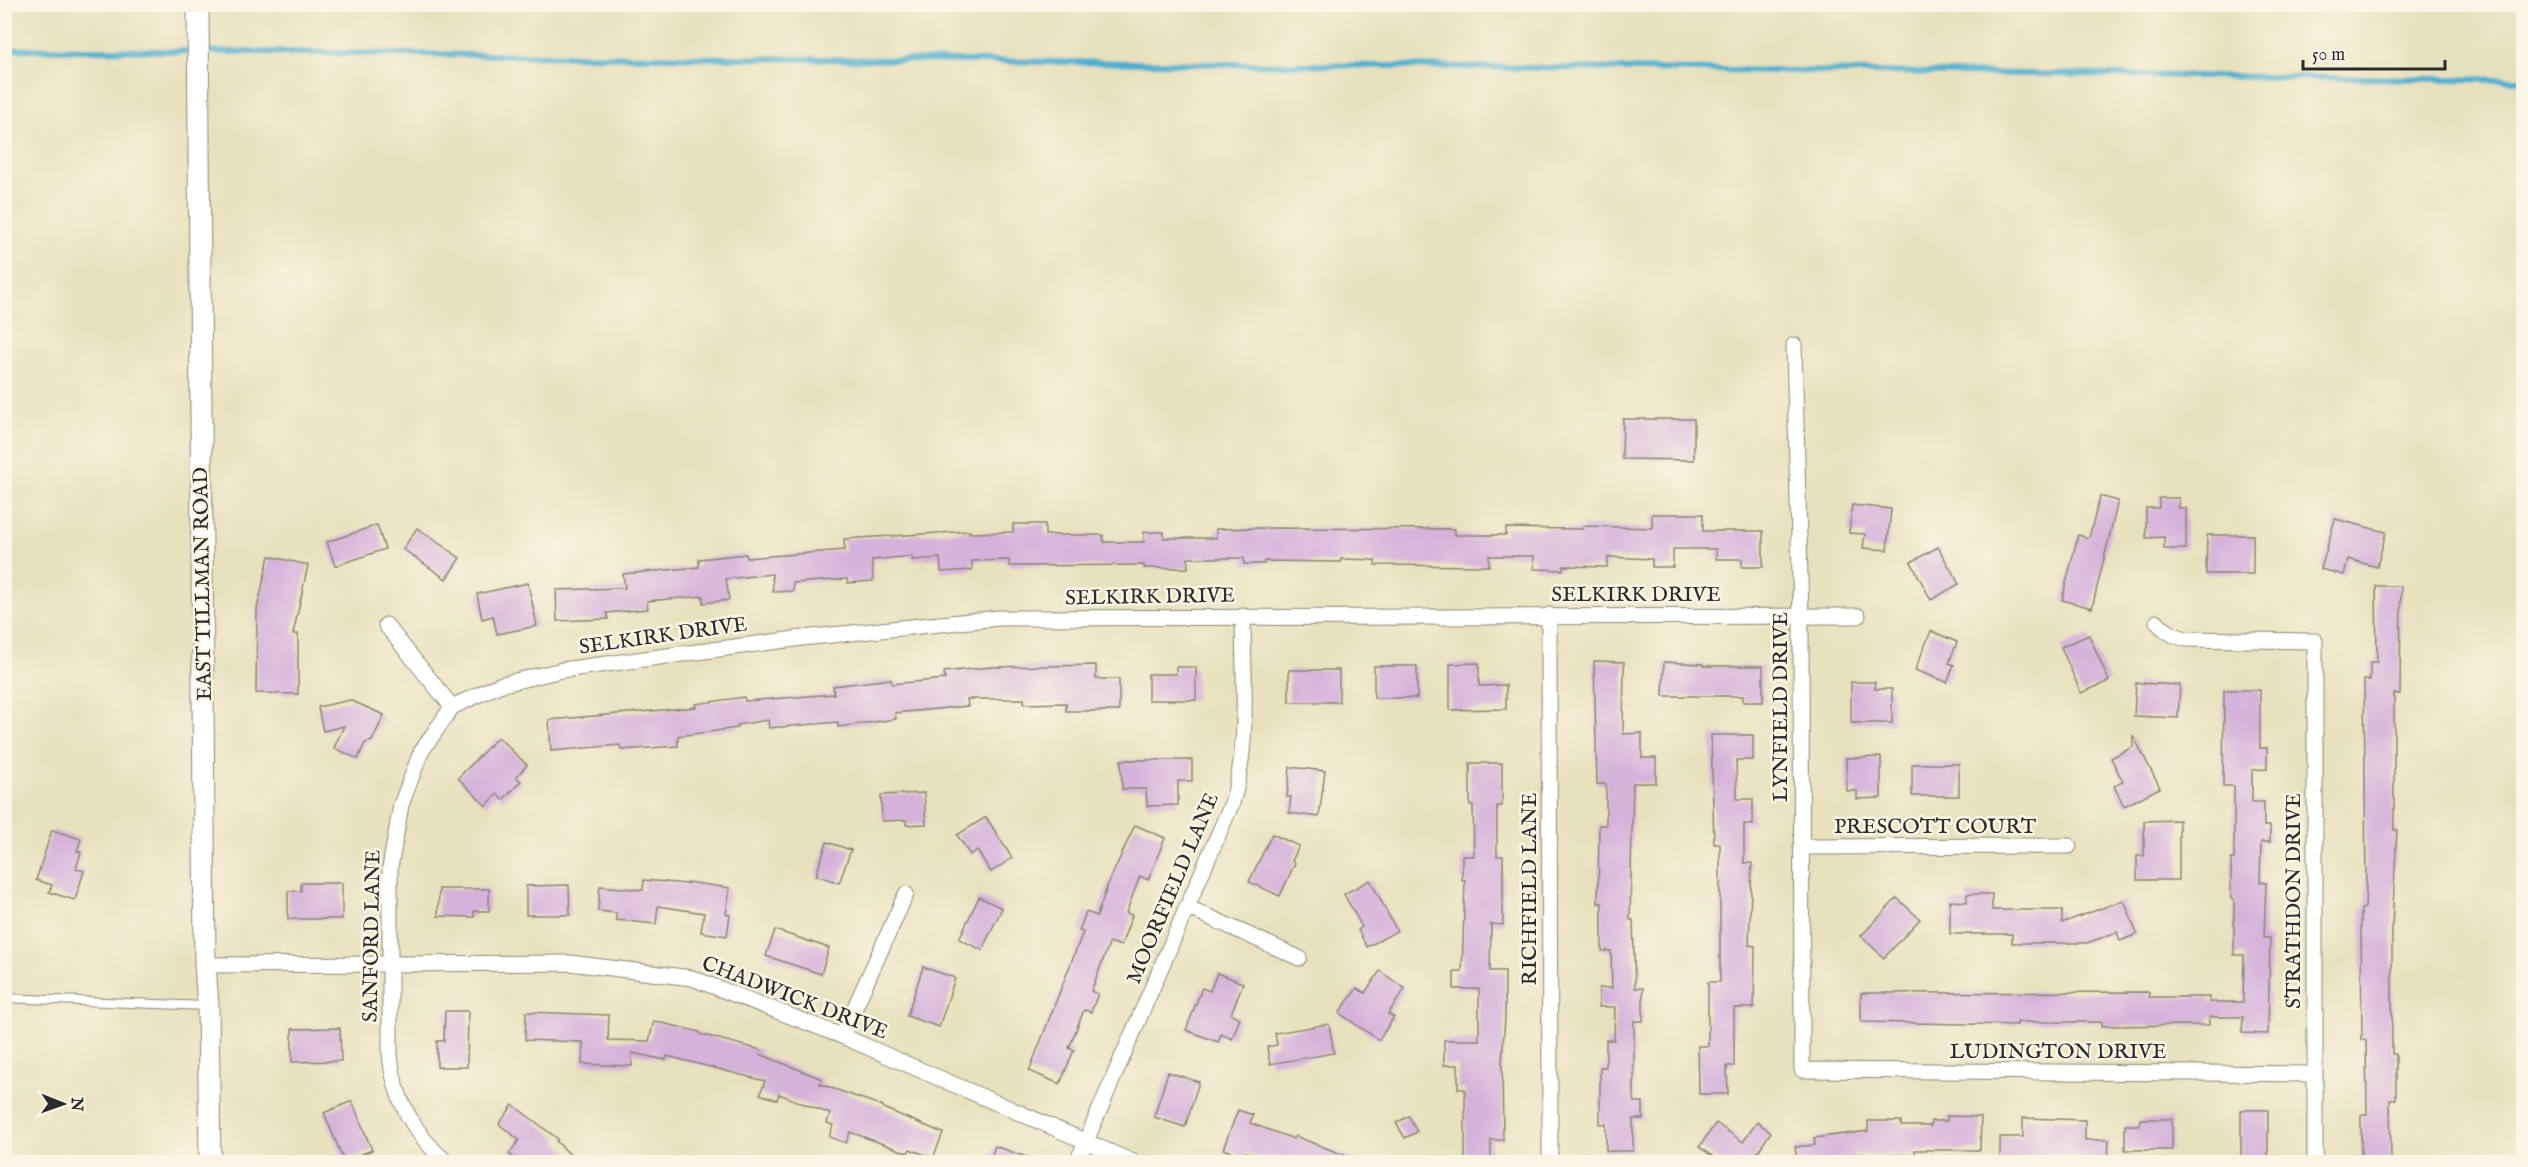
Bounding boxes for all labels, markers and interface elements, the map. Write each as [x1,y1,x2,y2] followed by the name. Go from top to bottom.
[2303,33,2446,71] scale bar
[2312,44,2345,67] text: 50 m
[188,467,219,701] street label: EAST TILLMAN ROAD
[1551,582,1721,609] street label: SELKIRK DRIVE
[1065,583,1235,612] street label: SELKIRK DRIVE
[577,611,749,662] street label: SELKIRK DRIVE
[1768,612,1795,802] street label: LYNFIELD DRIVE
[1121,789,1226,988] street label: MOORFIELD LANE
[1517,793,1544,985] street label: RICHFIELD LANE
[2281,793,2308,1009] street label: STRATHDON DRIVE
[1834,814,2037,841] street label: PRESCOTT COURT
[357,849,388,1023] street label: SANFORD LANE
[698,950,891,1046] street label: CHADWICK DRIVE
[1949,1039,2167,1066] street label: LUDINGTON DRIVE
[33,1074,93,1134] north arrow
[66,1096,86,1111] text: N

